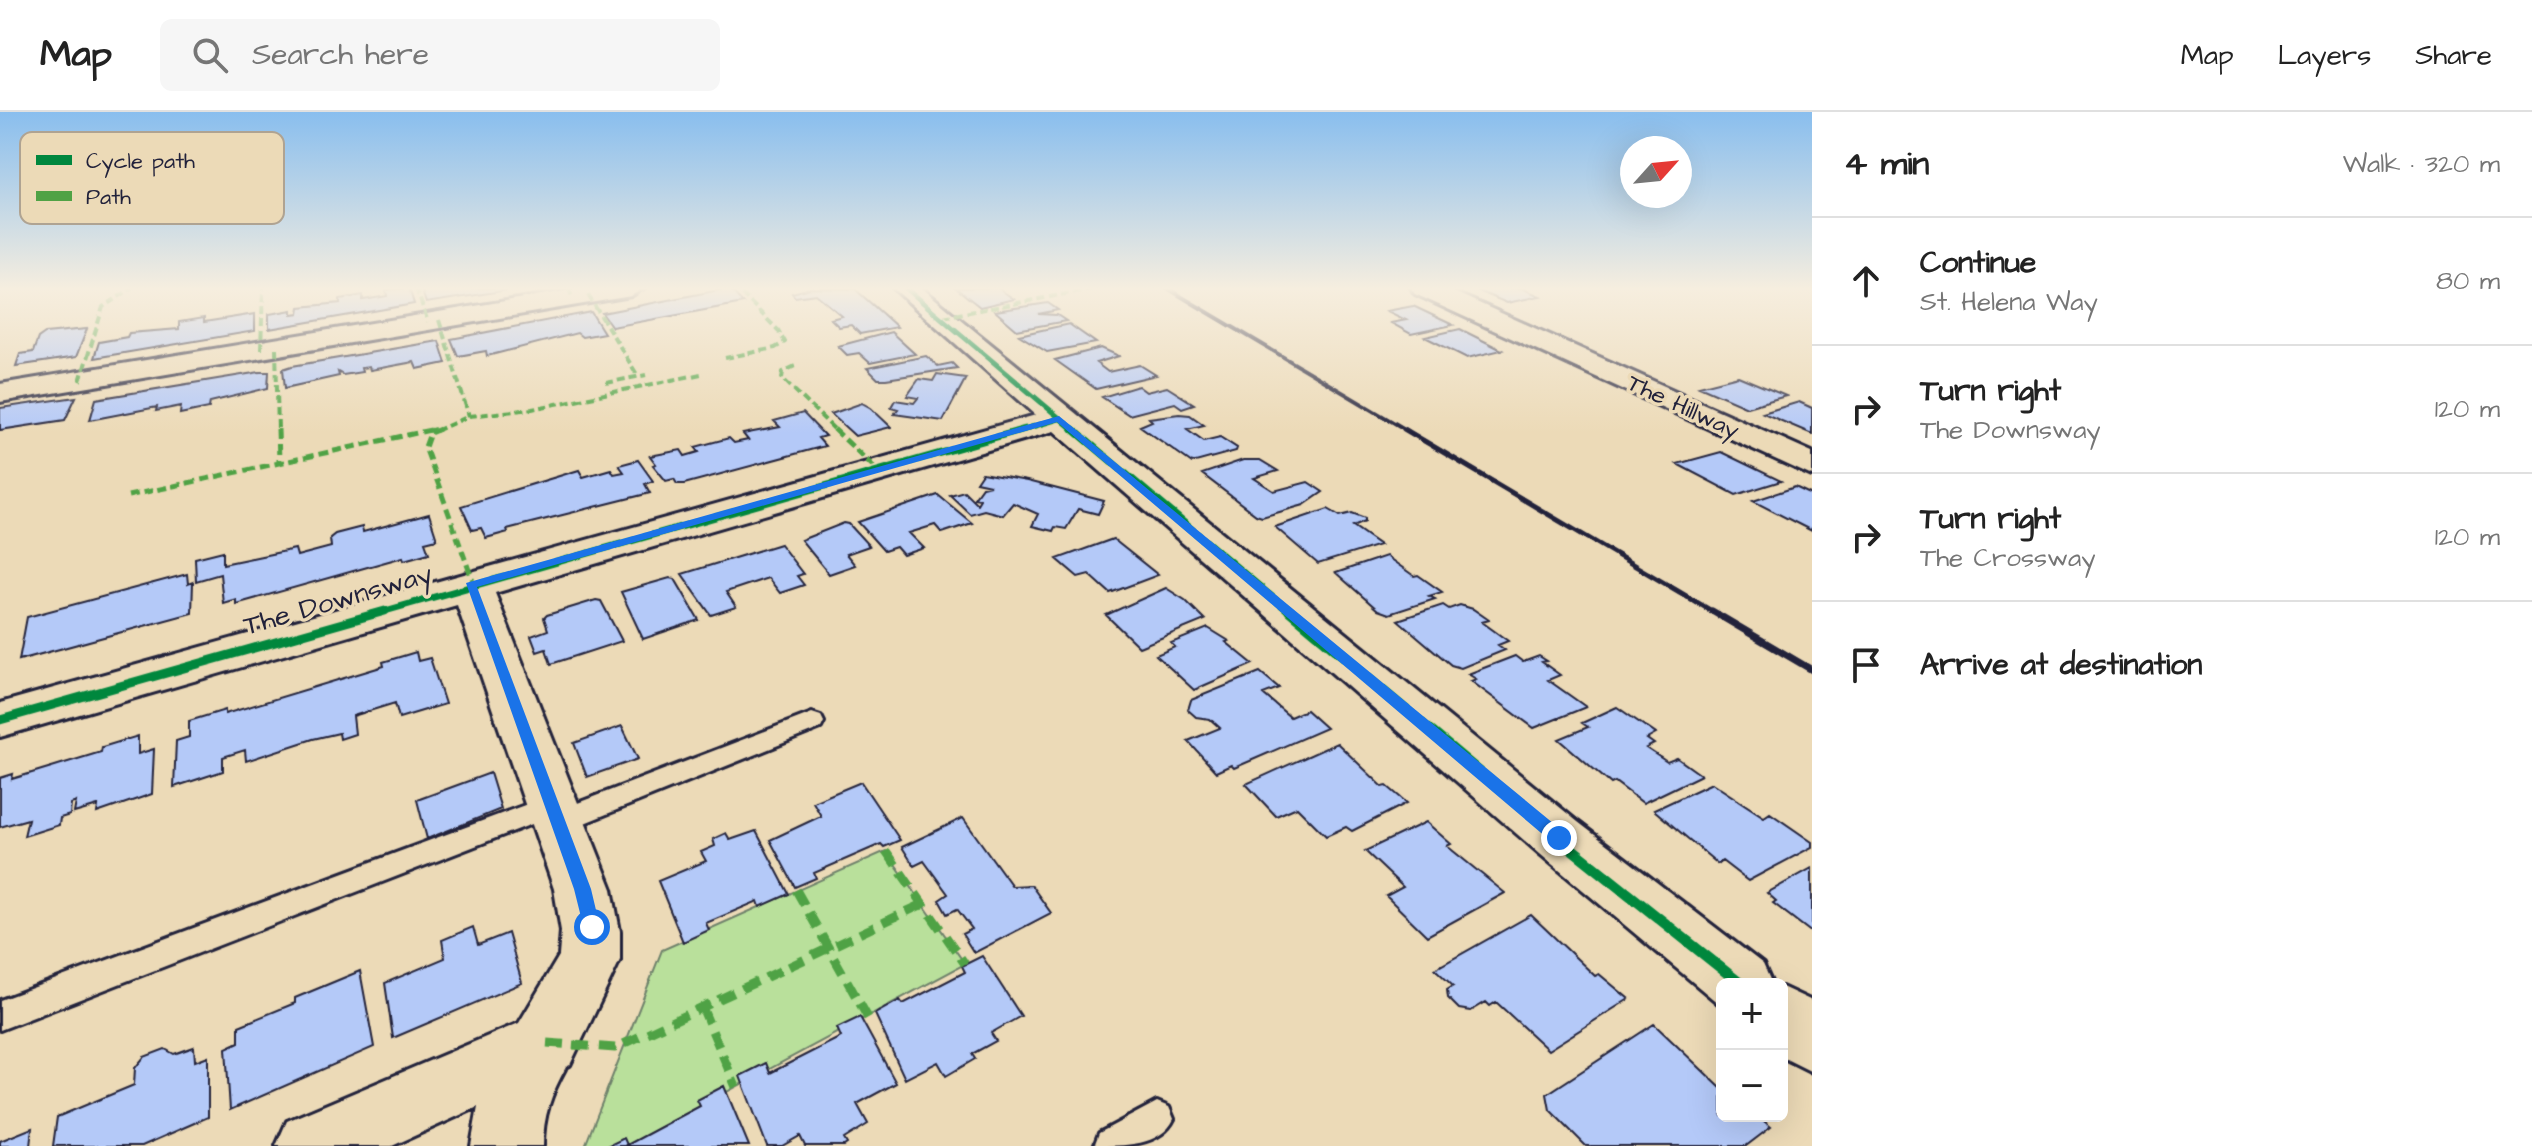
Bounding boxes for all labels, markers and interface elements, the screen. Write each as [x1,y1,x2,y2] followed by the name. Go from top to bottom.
[160,19,720,91] search box
[40,29,112,81] text: Map
[188,33,232,77] icon: search
[252,34,429,76] text: Search here
[2181,36,2234,75] text: Map
[2278,36,2371,75] text: Layers
[2415,36,2492,75] text: Share
[20,132,284,224] legend
[1620,136,1692,208] north arrow
[1844,140,1929,188] text: 4 min
[86,146,195,178] text: Cycle path
[2343,146,2500,182] text: Walk · 320 m
[86,182,131,213] text: Path
[1920,242,2036,284] text: Continue
[1844,259,1888,303] icon: ahead
[2436,263,2500,299] text: 80 m
[1920,284,2098,320] text: St. Helena Way
[1621,366,1745,449] street label: The Hillway
[1920,370,2061,412] text: Turn right
[1844,387,1888,431] icon: right
[2435,391,2500,427] text: 120 m
[1920,412,2101,448] text: The Downsway
[1920,498,2061,540] text: Turn right
[1844,515,1888,559] icon: right
[2435,519,2500,555] text: 120 m
[1920,540,2096,576] text: The Crossway
[239,554,437,647] street label: The Downsway
[1844,643,1888,687] icon: arrive
[1920,644,2202,686] text: Arrive at destination
[1541,820,1577,856] route end
[574,909,610,945] route start
[1716,978,1788,1122] map controls
[1716,978,1788,1050] button: +
[1716,1050,1788,1122] button: −

